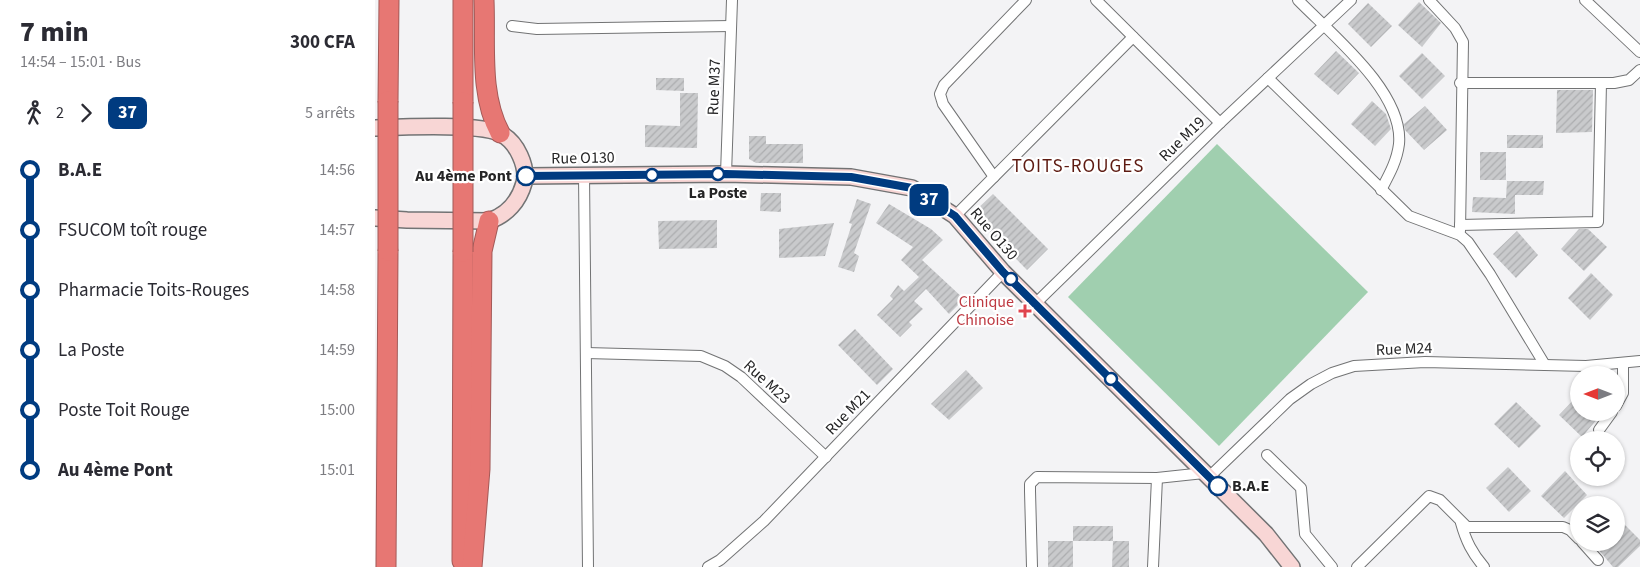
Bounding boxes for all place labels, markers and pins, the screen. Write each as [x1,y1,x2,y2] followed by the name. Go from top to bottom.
[414,165,512,187] place label: Au 4ème Pont
[516,166,536,186] marker: Au 4ème Pont
[711,167,725,181] marker: La Poste
[645,168,659,182] unlabelled marker
[689,182,747,204] place label: La Poste
[1004,272,1018,286] unlabelled marker
[956,291,1014,331] place label: Clinique Chinoise
[1018,304,1032,318] marker: Clinique Chinoise
[1104,372,1118,386] unlabelled marker
[1232,475,1269,497] place label: B.A.E
[1208,476,1228,496] marker: B.A.E

